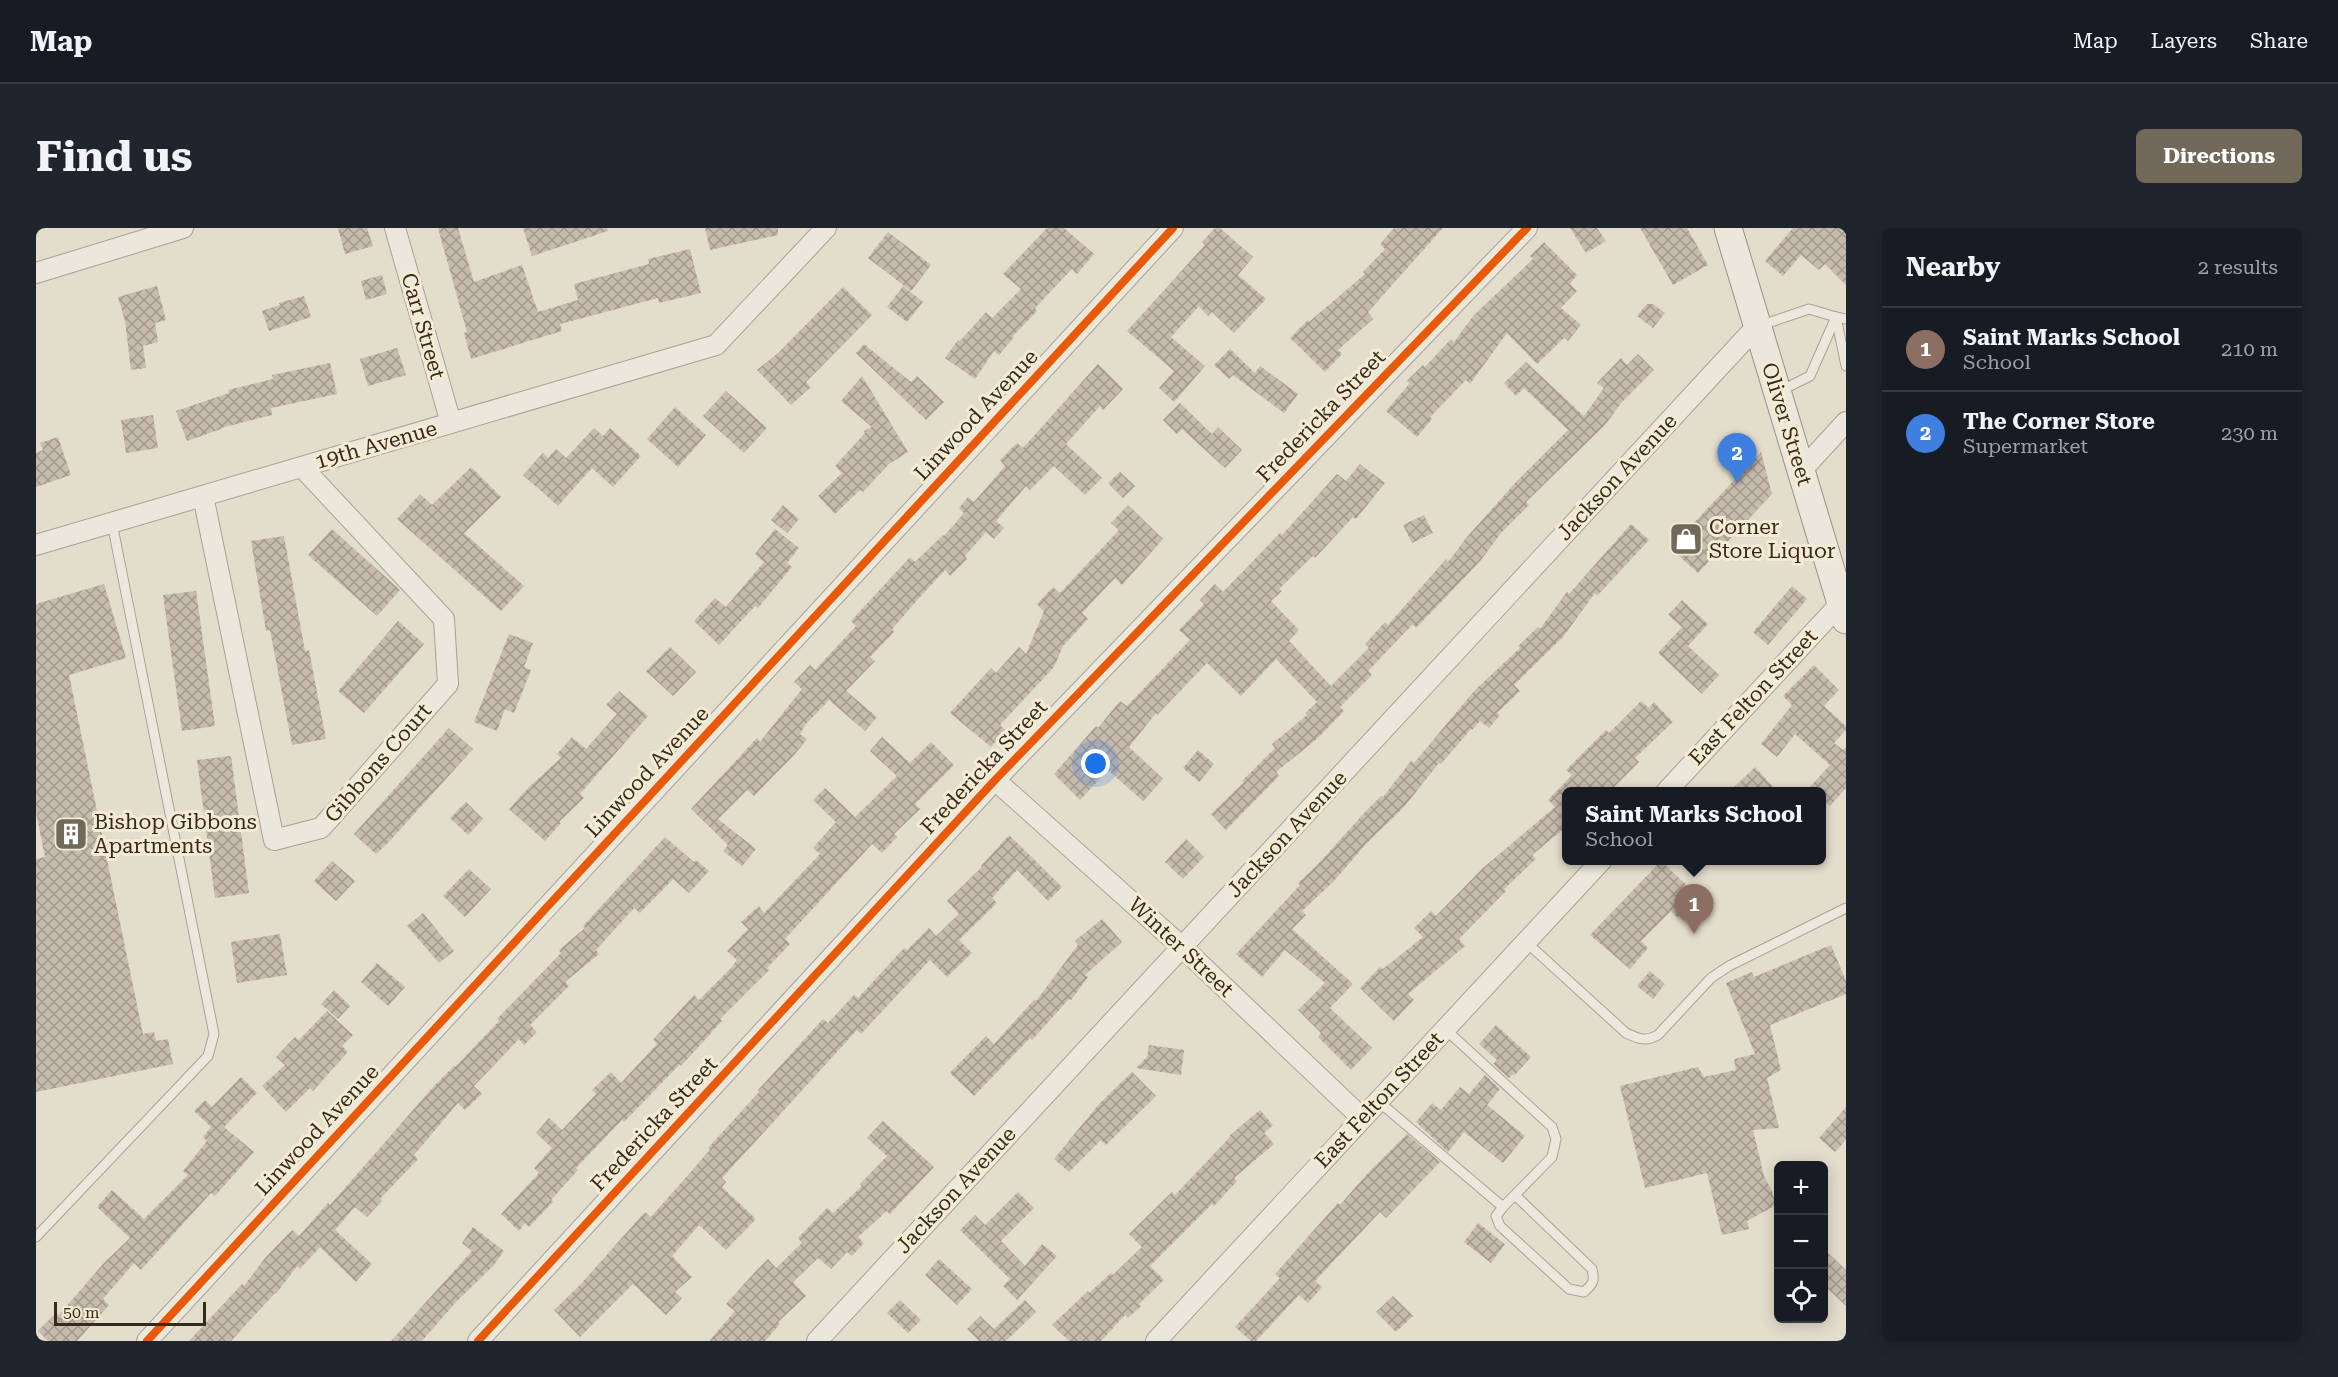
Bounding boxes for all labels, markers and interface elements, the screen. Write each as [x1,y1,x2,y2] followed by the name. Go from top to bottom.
[30,25,92,58] text: Map
[2073,29,2118,53] text: Map
[2151,29,2217,53] text: Layers
[2250,29,2308,53] text: Share
[2136,129,2302,183] button: Directions
[36,132,193,181] text: Find us
[1906,252,2000,282] text: Nearby
[2198,255,2278,279] text: 2 results
[396,270,450,382] street label: Carr Street
[1963,325,2180,350] text: Saint Marks School
[1920,337,1931,361] text: 1
[2221,337,2278,361] text: 210 m
[909,345,1043,485] street label: Linwood Avenue
[1252,345,1390,487] street label: Fredericka Street
[1963,350,2031,374] text: School
[1757,360,1817,489] street label: Oliver Street
[1552,409,1682,545] street label: Jackson Avenue
[1963,409,2155,434] text: The Corner Store
[312,416,440,474] street label: 19th Avenue
[1920,421,1931,445] text: 2
[2221,421,2278,445] text: 230 m
[1718,434,1756,483] pin: 2
[1963,434,2088,458] text: Supermarket
[1709,515,1836,563] place label: Corner Store Liquor
[1668,521,1704,557] shop icon: Corner Store Liquor
[1684,624,1822,770] street label: East Felton Street
[916,695,1052,839] street label: Fredericka Street
[320,699,436,827] street label: Gibbons Court
[580,702,714,842] street label: Linwood Avenue
[1081,749,1110,778] your location
[1222,766,1352,902] street label: Jackson Avenue
[1562,787,1826,865] popup
[1586,802,1803,827] text: Saint Marks School
[94,810,257,858] place label: Bishop Gibbons Apartments
[53,816,89,852] building icon: Bishop Gibbons Apartments
[1586,827,1653,851] text: School
[1674,884,1714,934] pin: 1
[1124,892,1239,1002] street label: Winter Street
[1310,1027,1448,1173] street label: East Felton Street
[586,1052,722,1196] street label: Fredericka Street
[250,1060,384,1200] street label: Linwood Avenue
[891,1122,1021,1258] street label: Jackson Avenue
[1774,1161,1828,1323] map controls
[1774,1161,1828,1215] button: +
[1774,1215,1828,1269] button: −
[1774,1269,1828,1323] button: locate
[54,1299,206,1326] scale bar
[63,1303,100,1322] text: 50 m

